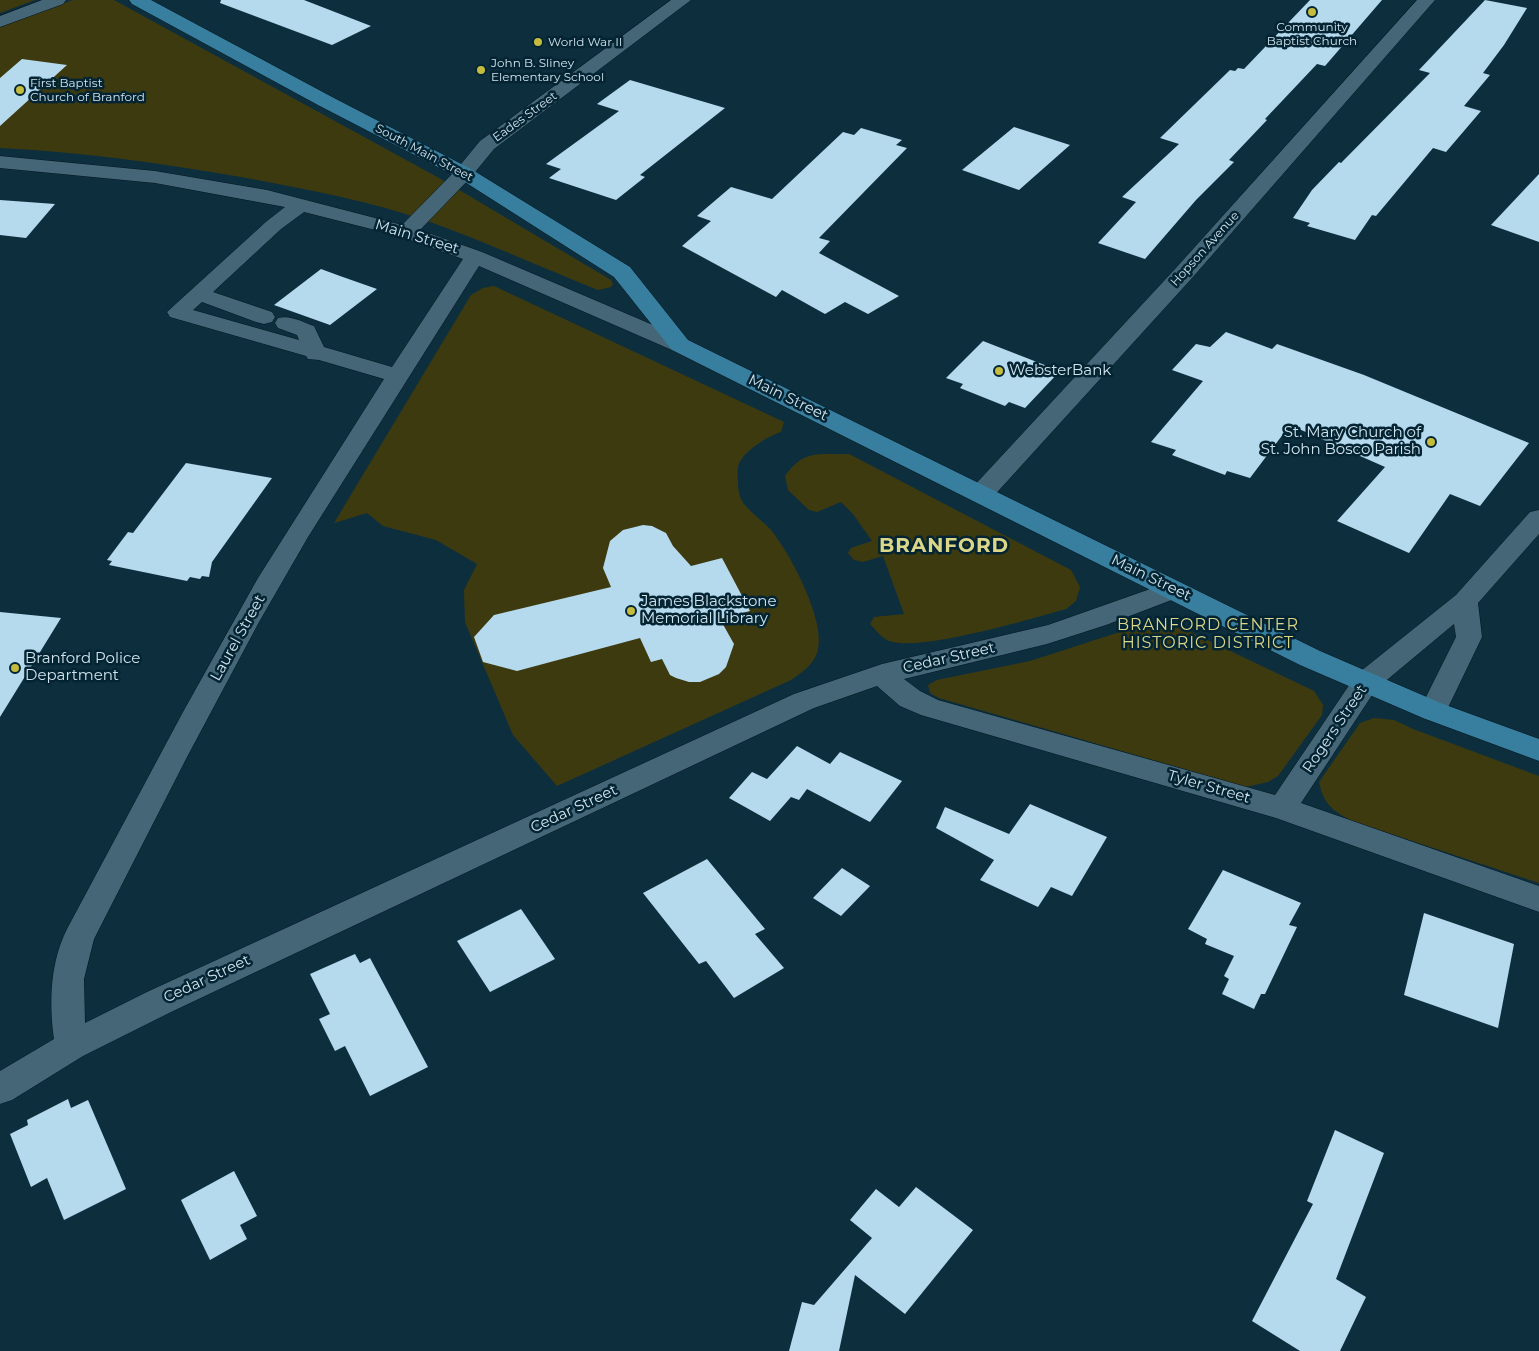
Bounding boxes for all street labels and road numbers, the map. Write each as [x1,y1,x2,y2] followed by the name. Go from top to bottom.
[490,89,560,145] street label: Eades Street
[373,121,475,185] street label: South Main Street
[1168,209,1242,289] street label: Hopson Avenue
[373,216,461,258] street label: Main Street
[745,371,831,425] street label: Main Street
[1108,551,1194,605] street label: Main Street
[207,592,269,684] street label: Laurel Street
[901,639,997,677] street label: Cedar Street
[1299,682,1371,776] street label: Rogers Street
[1166,767,1252,807] street label: Tyler Street
[528,781,620,837] street label: Cedar Street
[161,951,253,1007] street label: Cedar Street

